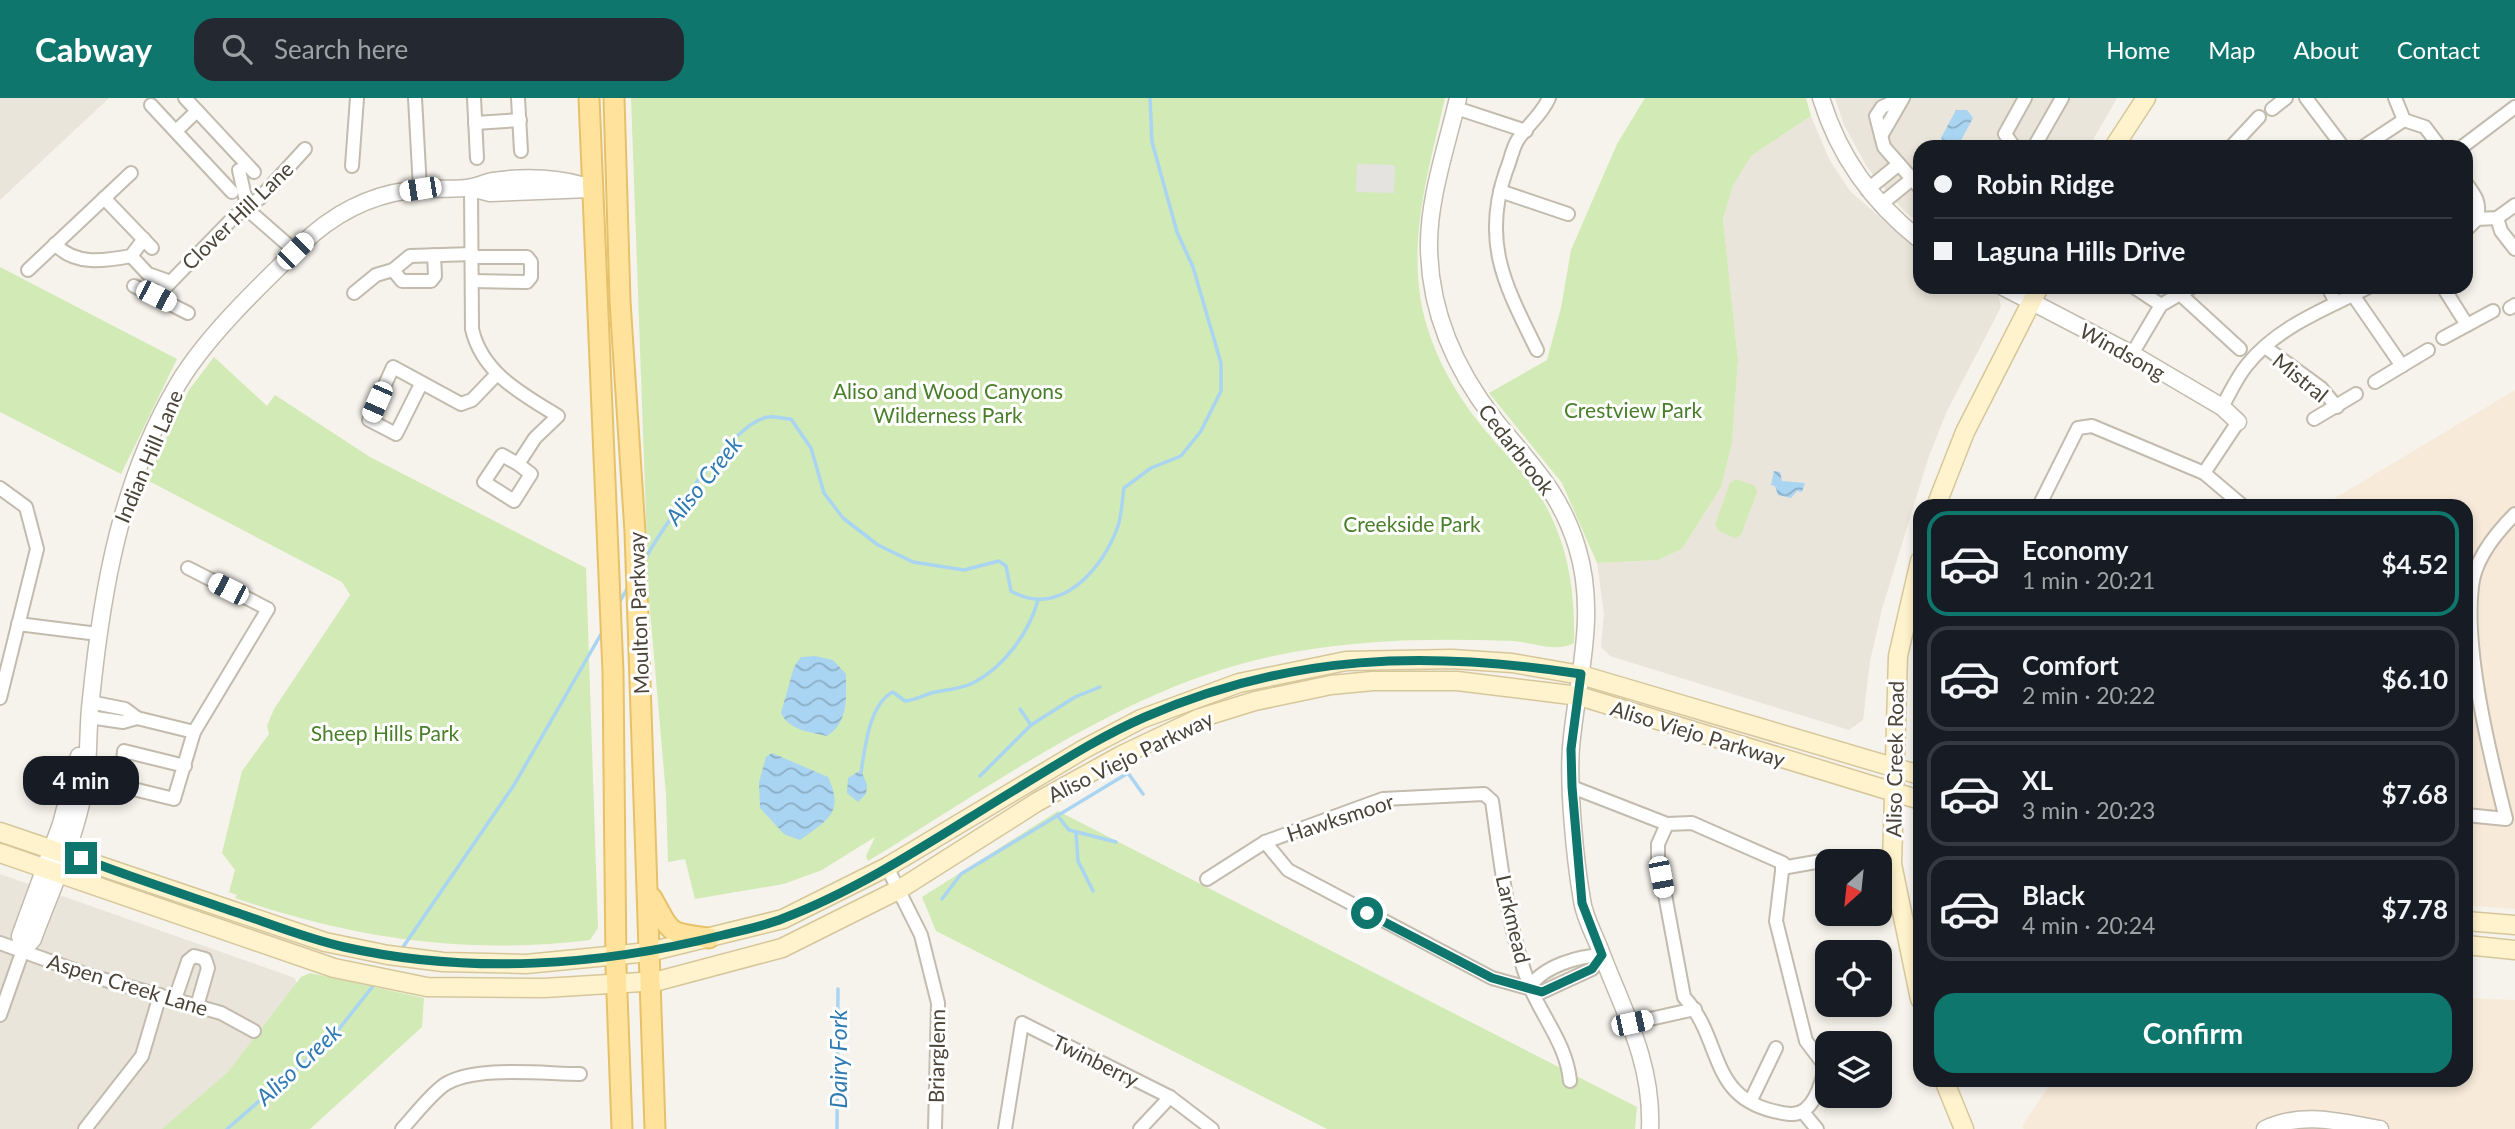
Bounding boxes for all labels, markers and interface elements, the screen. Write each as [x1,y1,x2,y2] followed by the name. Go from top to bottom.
[194,18,684,81] search box
[35,29,152,69] text: Cabway
[218,30,256,68] icon: search
[274,33,408,65] text: Search here
[2106,35,2170,64] text: Home
[2208,35,2256,64] text: Map
[2294,35,2359,64] text: About
[2397,35,2480,64] text: Contact
[176,156,298,274] street label: Clover Hill Lane
[1976,168,2114,200] text: Robin Ridge
[398,175,443,203] car
[273,229,318,273] car
[1976,235,2185,267] text: Laguna Hills Drive
[133,277,180,315] car
[2076,317,2170,385] street label: Windsong
[2268,347,2334,407] street label: Mistral
[833,378,1063,427] park label: Aliso and Wood Canyons Wilderness Park
[359,379,396,425] car
[109,386,187,526] street label: Indian Hill Lane
[1564,397,1702,422] park label: Crestview Park
[1474,399,1560,500] street label: Cedarbrook
[658,429,748,531] water label: Aliso Creek
[1343,511,1481,536] park label: Creekside Park
[623,531,653,695] street label: Moulton Parkway
[1938,532,2001,595] icon: car
[2022,534,2128,566] text: Economy
[2382,548,2448,580] text: $4.52
[2022,566,2155,594] text: 1 min · 20:21
[205,570,252,608] car
[1938,647,2001,710] icon: car
[2022,649,2119,681] text: Comfort
[2382,663,2448,695] text: $6.10
[1880,681,1908,837] street label: Aliso Creek Road
[2022,681,2155,709] text: 2 min · 20:22
[1608,695,1788,771] street label: Aliso Viejo Parkway
[1043,705,1217,807] street label: Aliso Viejo Parkway
[311,720,460,745] park label: Sheep Hills Park
[23,756,139,806] callout: 4 min
[1938,762,2001,825] icon: car
[2022,764,2053,796] text: XL
[52,766,110,794] text: 4 min
[2382,778,2448,810] text: $7.68
[1283,788,1397,846] street label: Hawksmoor
[2022,796,2155,824] text: 3 min · 20:23
[65,842,97,874] route end
[1815,849,1892,926] north arrow
[1815,849,1892,1108] map controls
[1647,854,1676,900] car
[1492,872,1536,966] street label: Larkmead
[1938,877,2001,940] icon: car
[2022,879,2085,911] text: Black
[2382,893,2448,925] text: $7.78
[1351,897,1383,929] route start
[2022,911,2155,939] text: 4 min · 20:24
[1815,940,1892,1017] button: locate
[45,948,211,1020] street label: Aspen Creek Lane
[1934,993,2452,1073] button: Confirm
[1610,1008,1655,1038] car
[824,1009,852,1108] water label: Dairy Fork
[923,1009,949,1103] street label: Briarglenn
[249,1017,347,1111] water label: Aliso Creek
[1049,1028,1143,1092] street label: Twinberry
[1815,1031,1892,1108] button: layers

